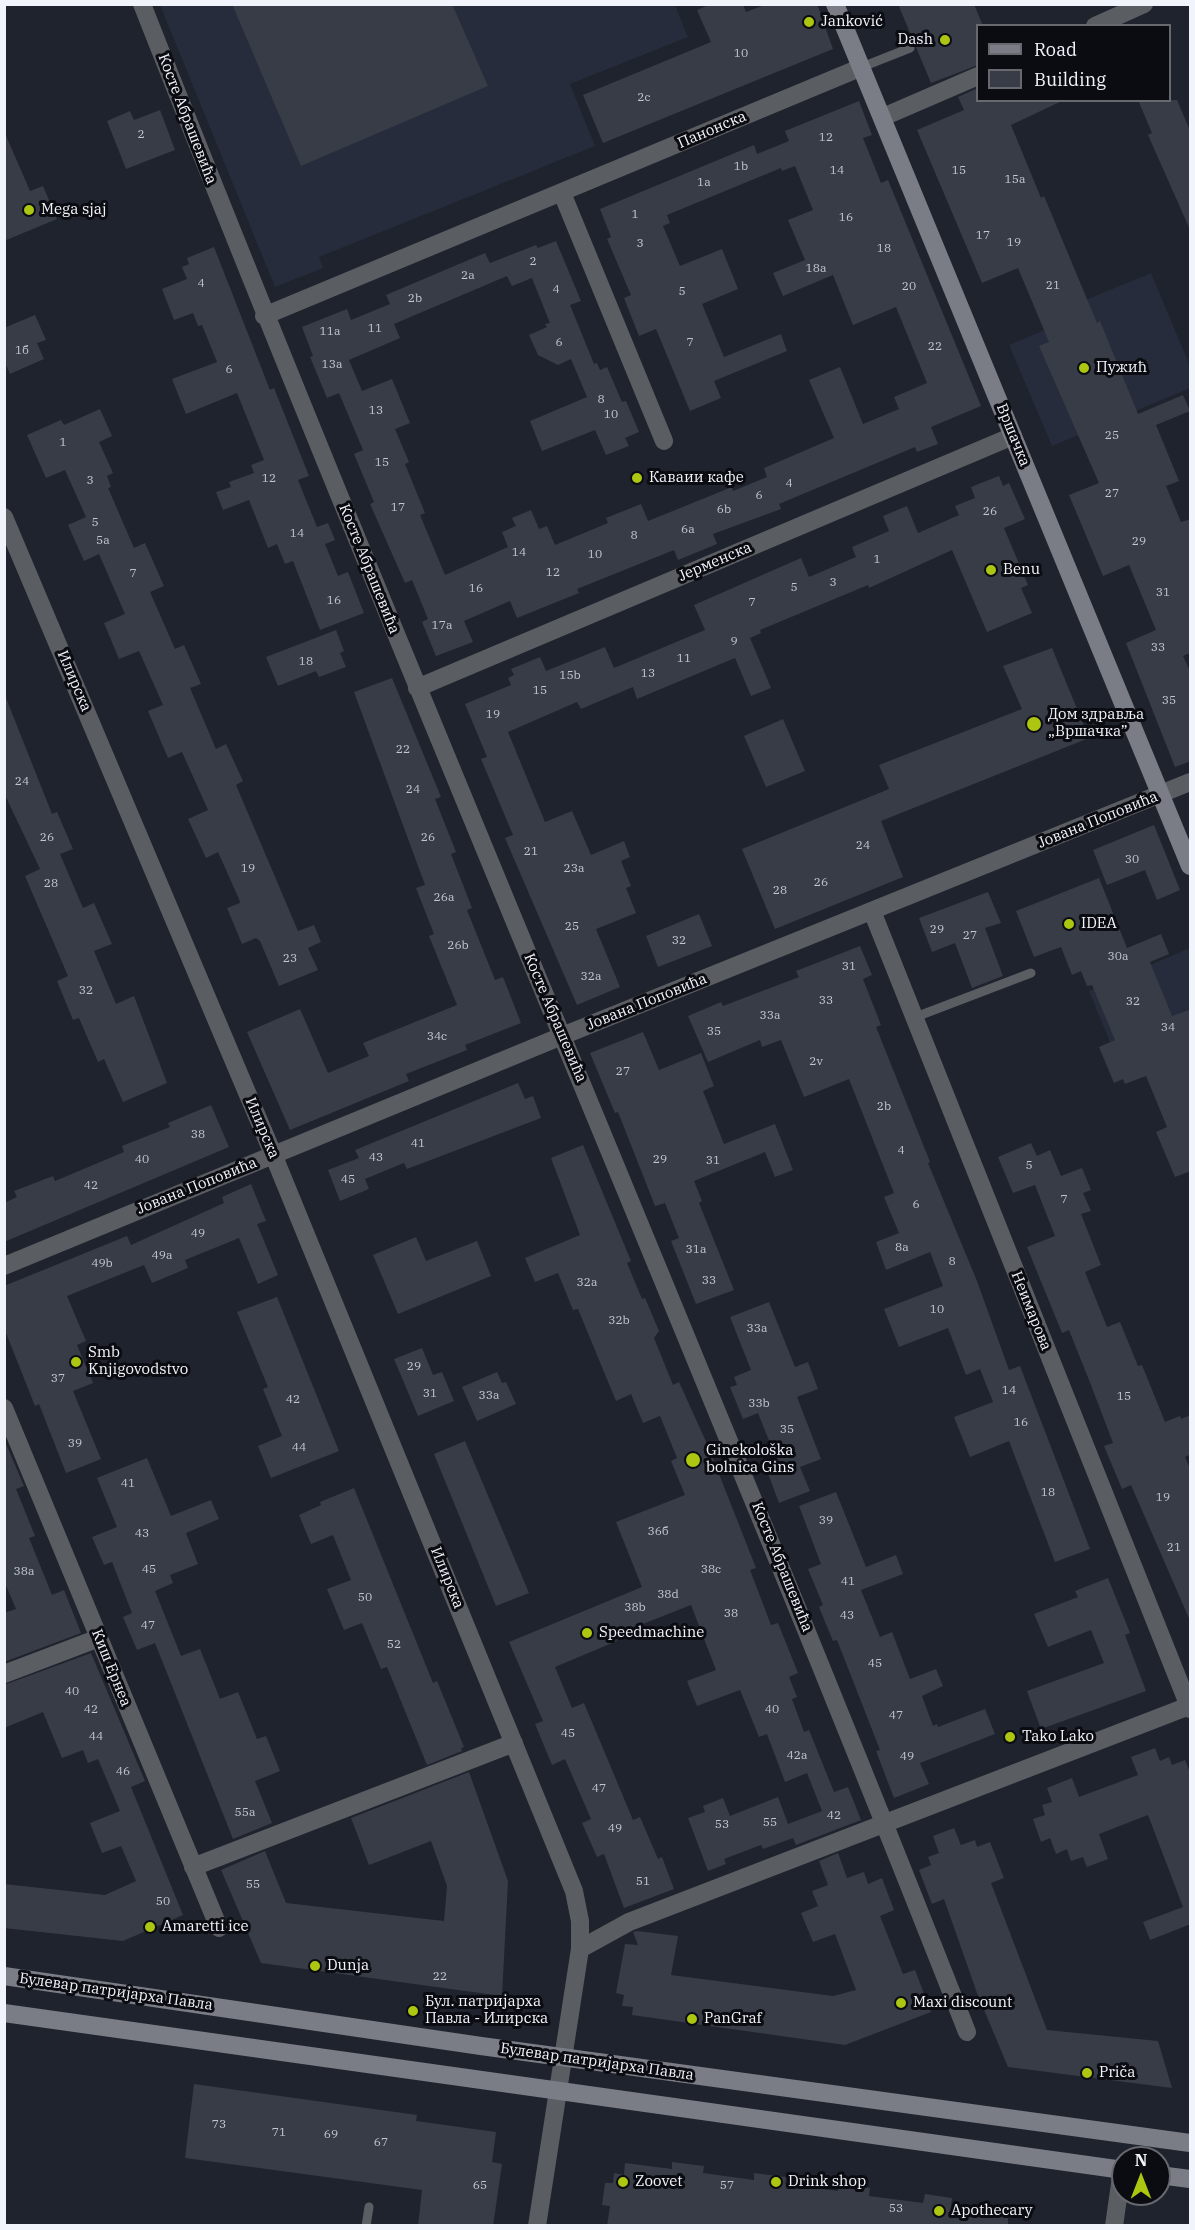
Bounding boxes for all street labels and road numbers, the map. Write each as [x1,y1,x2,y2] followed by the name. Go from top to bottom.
[154,51,220,187] street label: Косте Абрашевића
[675,107,749,153] street label: Панонска
[992,401,1034,469] street label: Вршачка
[335,501,403,637] street label: Косте Абрашевића
[676,539,754,585] street label: Јерменска
[53,648,95,714] street label: Илирска
[1035,788,1161,852] street label: Јована Поповића
[520,951,590,1085] street label: Косте Абрашевића
[584,970,710,1034] street label: Јована Поповића
[241,1095,283,1161] street label: Илирска
[134,1154,260,1218] street label: Јована Поповића
[1007,1269,1055,1353] street label: Неимарова
[748,1499,816,1635] street label: Косте Абрашевића
[427,1545,467,1611] street label: Илирска
[87,1627,135,1709] street label: Киш Ернеа
[18,1970,214,2014] street label: Булевар патријарха Павла
[499,2040,695,2084] street label: Булевар патријарха Павла

